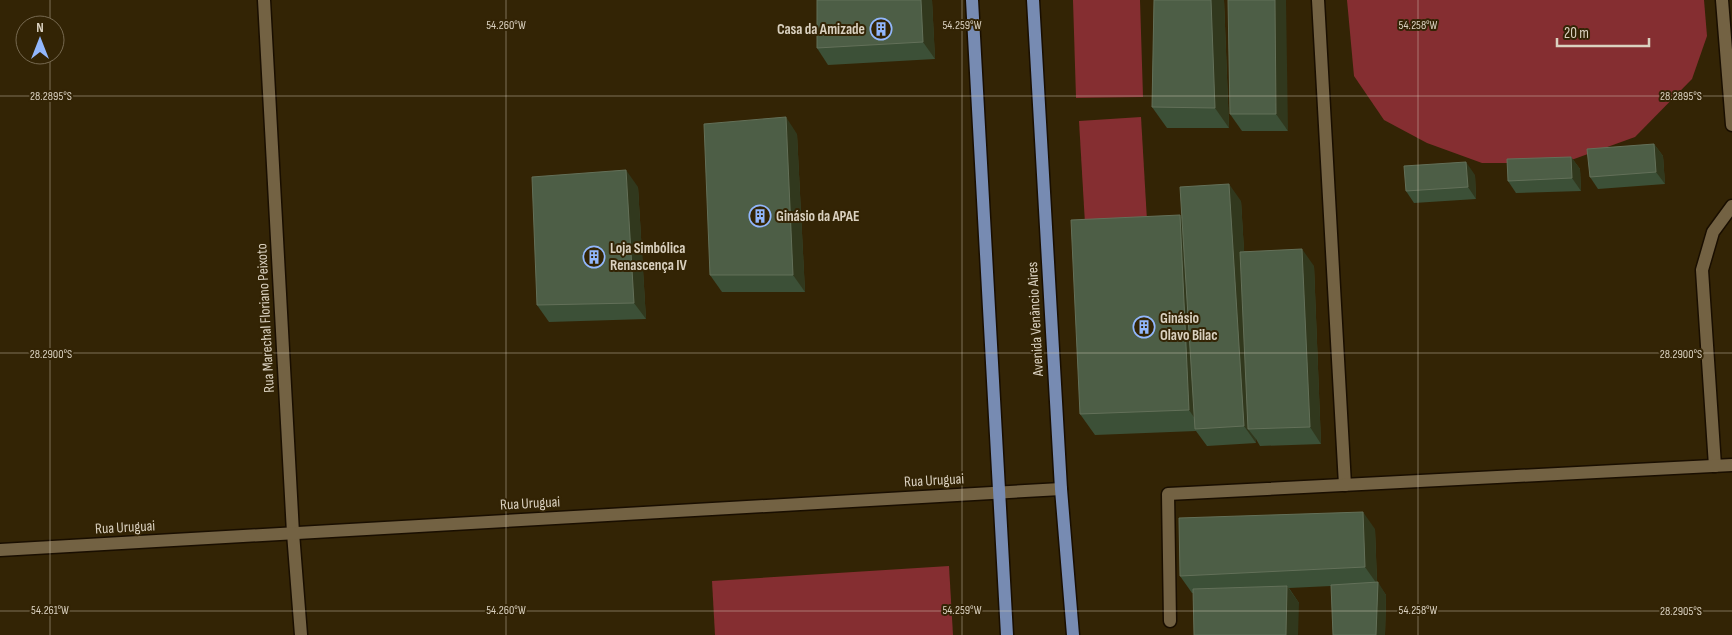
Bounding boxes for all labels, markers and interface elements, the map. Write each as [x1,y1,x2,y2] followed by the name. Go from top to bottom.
[15,15,65,65] north arrow
[1557,15,1650,47] scale bar
[869,17,893,41] building icon: Casa da Amizade
[486,18,526,33] text: 54.260°W
[943,18,982,33] text: 54.259°W
[1399,18,1438,33] text: 54.258°W
[36,19,44,36] text: N
[777,20,865,39] place label: Casa da Amizade
[1564,24,1589,43] text: 20 m
[30,89,72,104] text: 28.2895°S
[1660,89,1702,104] text: 28.2895°S
[748,204,772,228] building icon: Ginásio da APAE
[776,207,859,226] place label: Ginásio da APAE
[610,239,688,275] place label: Loja Simbólica Renascença IV
[252,243,279,393] street label: Rua Marechal Floriano Peixoto
[582,245,606,269] building icon: Loja Simbólica Renascença IV
[1023,261,1048,378] street label: Avenida Venâncio Aires
[1160,309,1218,345] place label: Ginásio Olavo Bilac
[1132,315,1156,339] building icon: Ginásio Olavo Bilac
[30,347,72,362] text: 28.2900°S
[1660,347,1702,362] text: 28.2900°S
[903,469,965,492] street label: Rua Uruguai
[499,492,561,515] street label: Rua Uruguai
[94,516,156,539] street label: Rua Uruguai
[31,603,69,618] text: 54.261°W
[486,603,526,618] text: 54.260°W
[943,603,982,618] text: 54.259°W
[1399,603,1438,618] text: 54.258°W
[1660,604,1702,619] text: 28.2905°S

